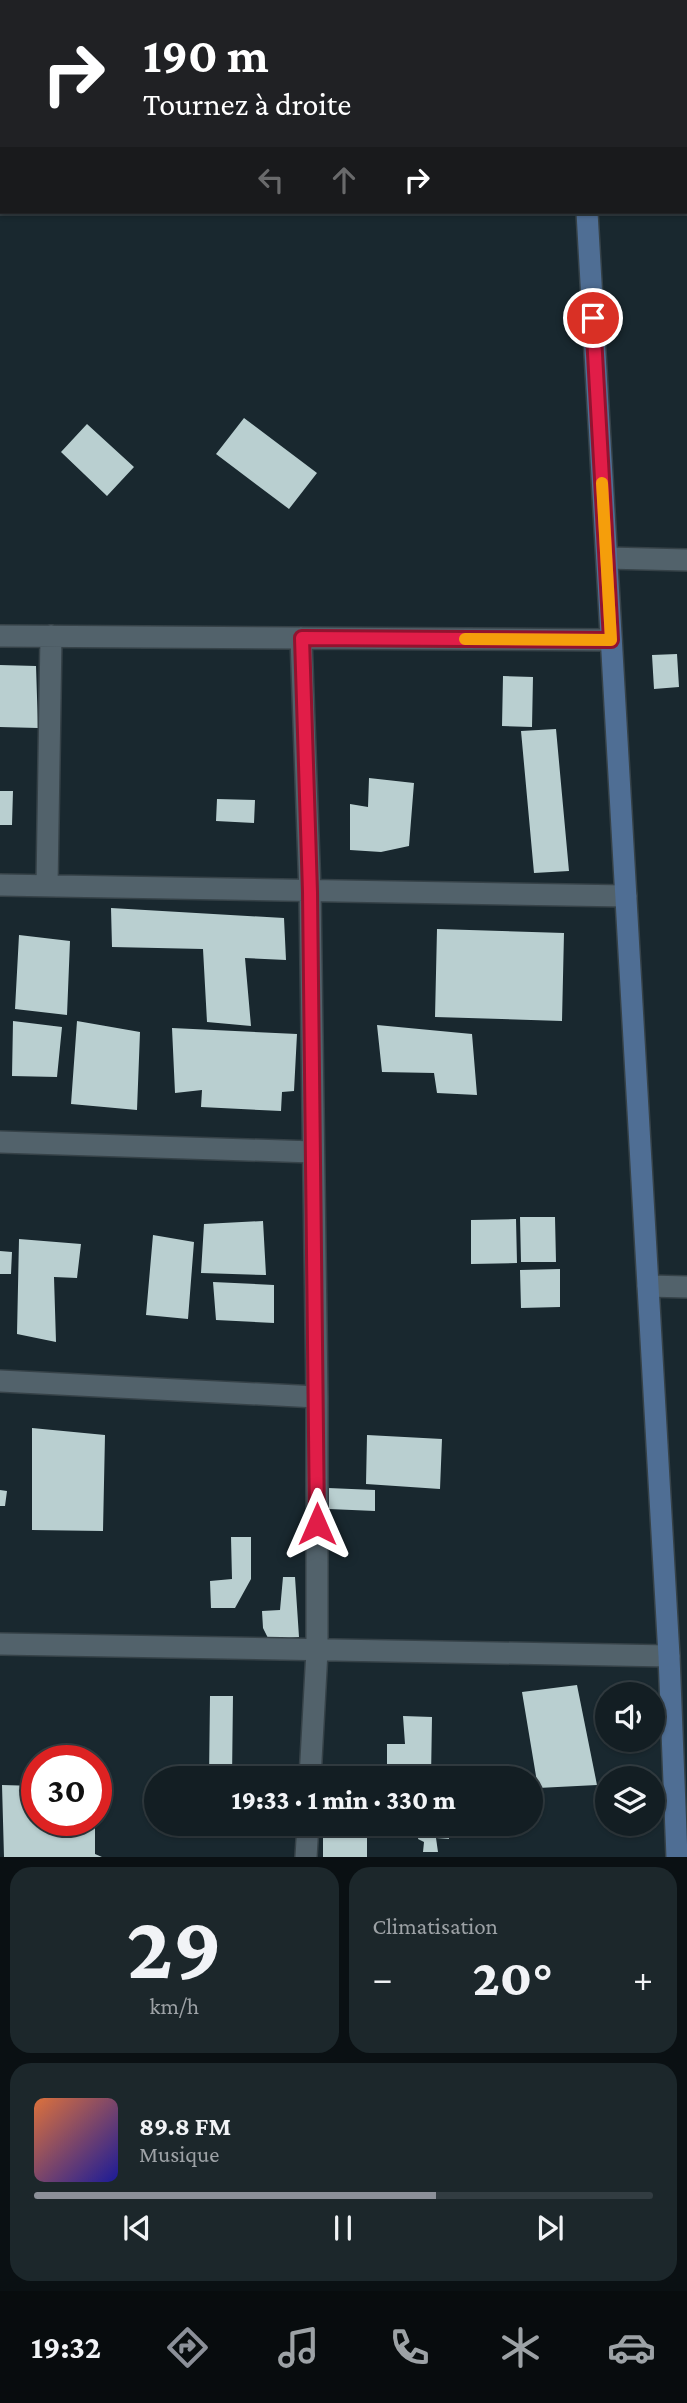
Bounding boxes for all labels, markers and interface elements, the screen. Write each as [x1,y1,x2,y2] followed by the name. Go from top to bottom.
[28,28,119,119] icon: right
[143,28,269,83] text: 190 m
[143,86,351,122] text: Tournez à droite
[252,161,290,199] icon: left
[325,161,363,199] icon: ahead
[398,161,436,199] icon: right
[563,288,623,348] pin
[574,299,612,337] icon: arrive
[280,1487,354,1561] position arrow
[595,1682,665,1836] map controls
[595,1682,665,1752] button: sound
[21,1745,112,1836] speed limit sign: 30
[595,1766,665,1836] button: layers
[231,1786,456,1815] text: 19:33 · 1 min · 330 m
[126,1896,222,1998] text: 29
[373,1913,498,1939] text: Climatisation
[472,1948,553,2006] text: 20°
[373,1957,393,1999] text: −
[633,1957,653,1999] text: +
[149,1993,199,2019] text: km/h
[139,2112,231,2141] text: 89.8 FM
[139,2141,219,2167] text: Musique
[118,2209,156,2247] icon: previous
[324,2209,362,2247] icon: pause
[531,2209,569,2247] icon: next
[163,2323,212,2372] icon: directions
[274,2323,323,2372] icon: music
[385,2323,434,2372] icon: phone
[496,2323,545,2372] icon: climate
[607,2323,656,2372] icon: car
[31,2329,101,2365] text: 19:32

